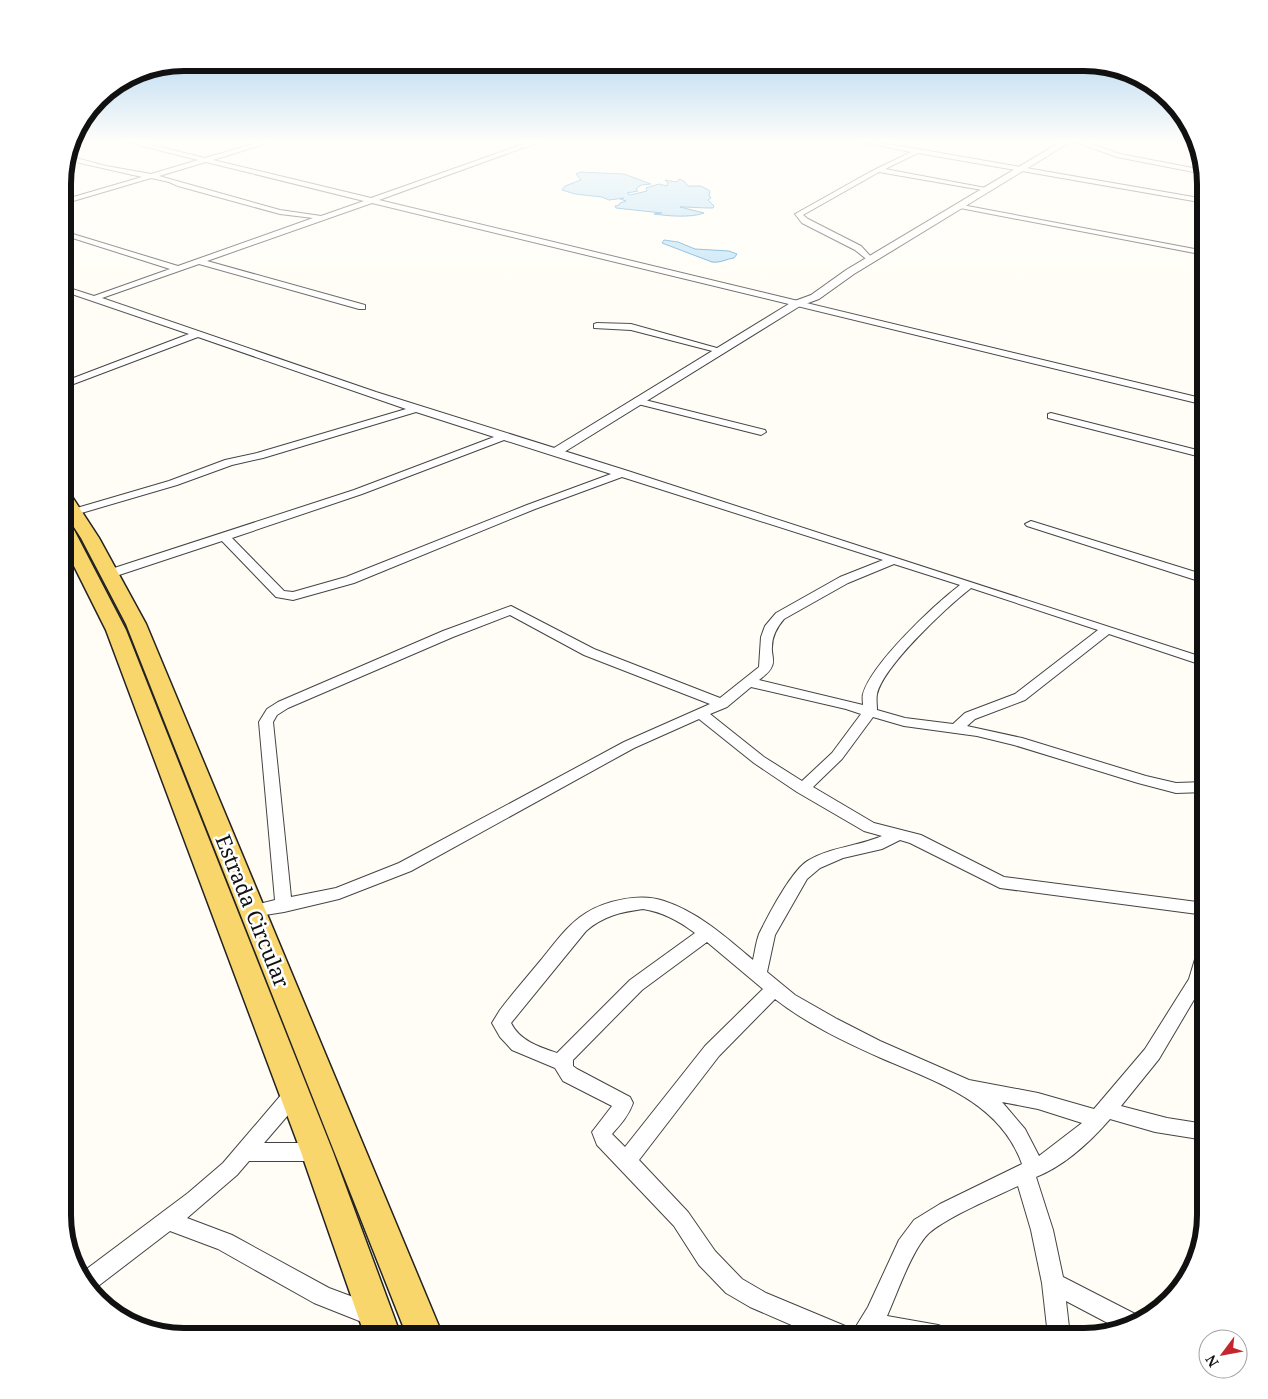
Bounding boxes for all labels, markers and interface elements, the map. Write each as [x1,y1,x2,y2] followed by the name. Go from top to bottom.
[210,830,297,992] street label: Estrada Circular
[1198,1329,1248,1379] north arrow
[1201,1351,1223,1371] text: N

